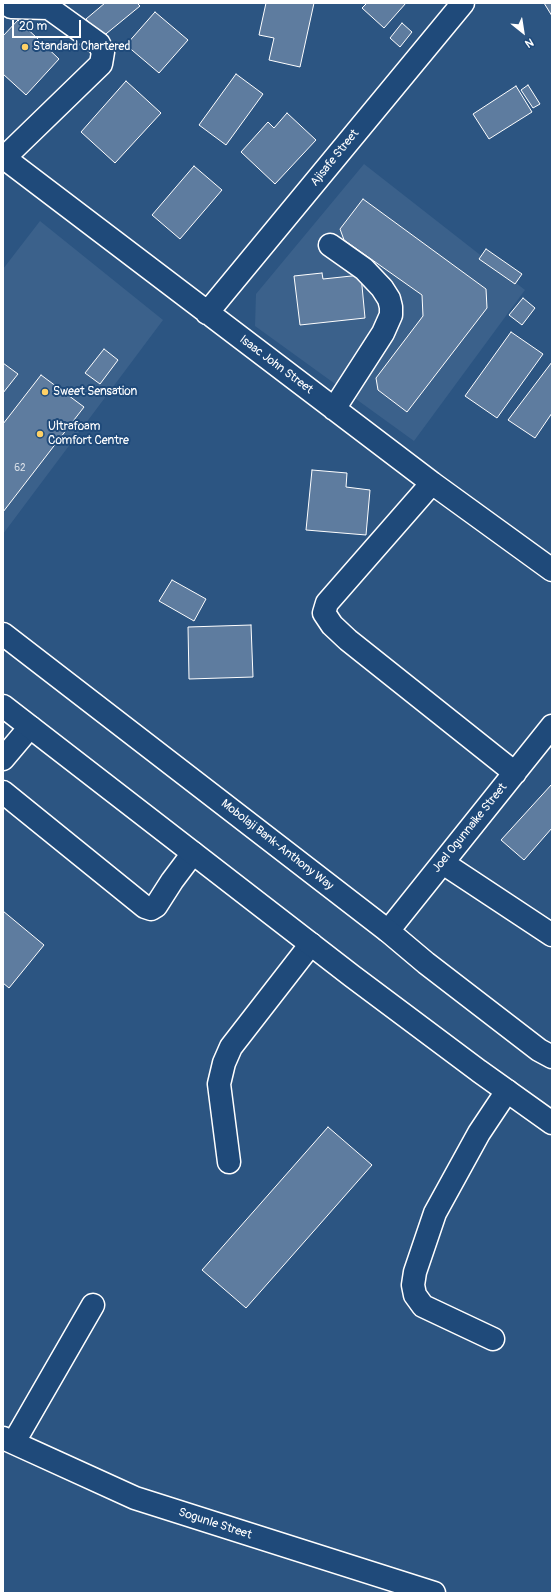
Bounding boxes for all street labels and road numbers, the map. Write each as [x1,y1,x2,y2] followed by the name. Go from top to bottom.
[308,127,362,189] street label: Ajisafe Street
[236,333,316,397] street label: Isaac John Street
[430,780,510,876] street label: Joel Ogunnaike Street
[218,797,336,893] street label: Mobolaji Bank-Anthony Way
[177,1505,253,1543] street label: Sogunle Street

